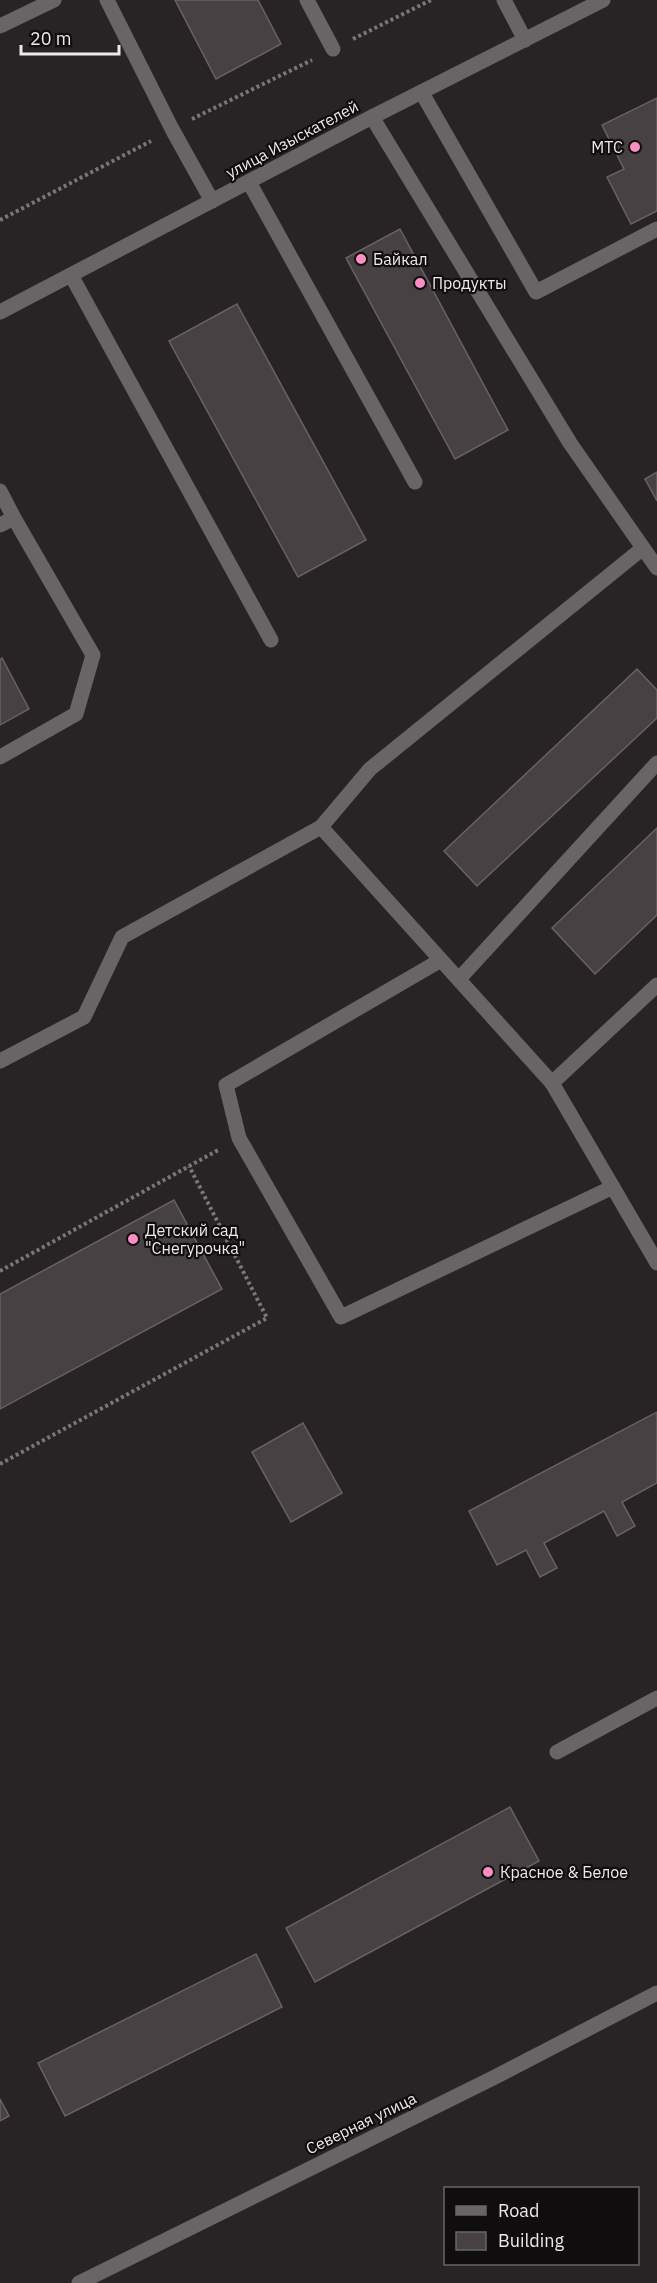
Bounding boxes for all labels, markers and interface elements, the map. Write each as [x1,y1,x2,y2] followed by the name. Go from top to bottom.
[21,18,118,56] scale bar
[30,27,72,50] text: 20 m
[222,96,362,182] street label: улица Изыскателей
[591,137,623,157] place label: МТС
[628,140,642,154] marker: МТС
[373,249,428,269] place label: Байкал
[354,252,368,266] marker: Байкал
[432,273,507,293] place label: Продукты
[413,276,427,290] marker: Продукты
[145,1220,245,1258] place label: Детский сад "Снегурочка"
[126,1232,140,1246] marker: Детский сад "Снегурочка"
[500,1862,628,1882] place label: Красное & Белое
[481,1865,495,1879] marker: Красное & Белое
[303,2087,420,2158] street label: Северная улица
[444,2187,639,2265] legend
[498,2199,539,2222] text: Road
[498,2229,565,2252] text: Building

